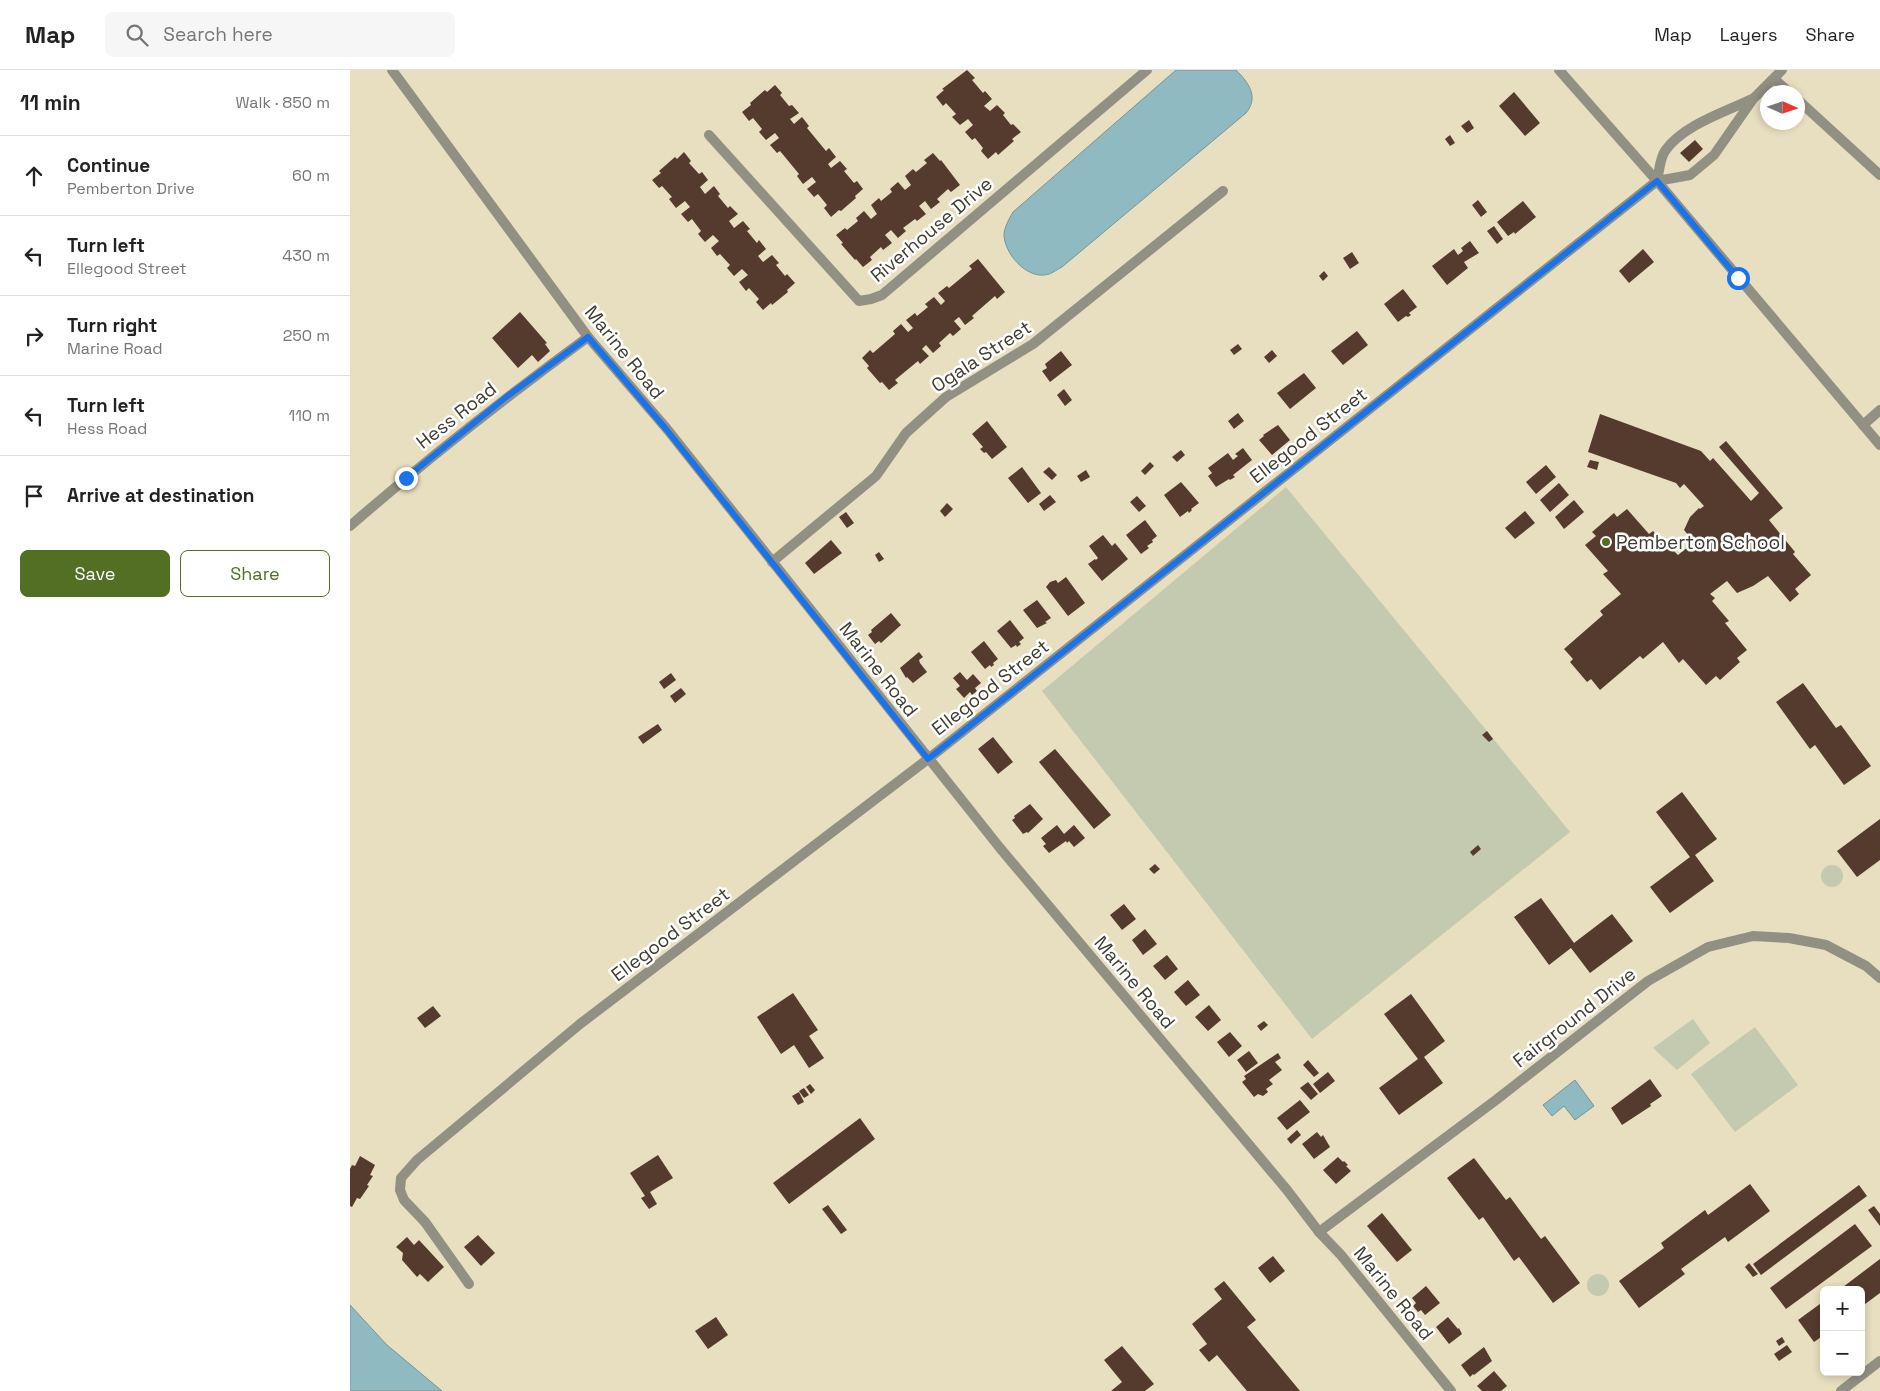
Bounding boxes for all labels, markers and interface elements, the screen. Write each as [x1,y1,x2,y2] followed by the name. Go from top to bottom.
[105,12,455,57] search box
[25,19,75,50] text: Map
[123,21,151,49] icon: search
[163,22,273,47] text: Search here
[1654,23,1692,46] text: Map
[1720,23,1777,46] text: Layers
[1805,23,1855,46] text: Share
[1760,85,1805,130] north arrow
[20,89,81,116] text: 11 min
[236,92,330,113] text: Walk · 850 m
[67,153,150,178] text: Continue
[20,162,48,190] icon: ahead
[292,165,330,186] text: 60 m
[865,171,997,288] street label: Riverhouse Drive
[67,178,195,199] text: Pemberton Drive
[67,233,145,258] text: Turn left
[20,242,48,270] icon: left
[282,245,330,266] text: 430 m
[67,258,187,279] text: Ellegood Street
[1727,267,1750,290] route start
[579,300,670,404] street label: Marine Road
[67,313,157,338] text: Turn right
[927,315,1036,398] street label: Ogala Street
[20,322,48,350] icon: right
[283,325,330,346] text: 250 m
[67,338,163,359] text: Marine Road
[411,376,502,455] street label: Hess Road
[1245,382,1372,489] street label: Ellegood Street
[67,393,145,418] text: Turn left
[20,402,48,430] icon: left
[288,405,330,426] text: 110 m
[67,418,147,439] text: Hess Road
[395,467,418,490] route end
[20,482,48,510] icon: arrive
[67,483,255,508] text: Arrive at destination
[1616,530,1785,555] place label: Pemberton School
[1600,536,1612,548] marker: Pemberton School
[20,550,170,597] button: Save
[180,550,330,597] button: Share
[834,617,923,722] street label: Marine Road
[927,634,1054,741] street label: Ellegood Street
[606,882,735,987] street label: Ellegood Street
[1089,931,1181,1034] street label: Marine Road
[1508,962,1641,1073] street label: Fairground Drive
[1348,1241,1439,1345] street label: Marine Road
[1820,1286,1865,1376] map controls
[1820,1286,1865,1331] button: +
[1820,1331,1865,1376] button: −

